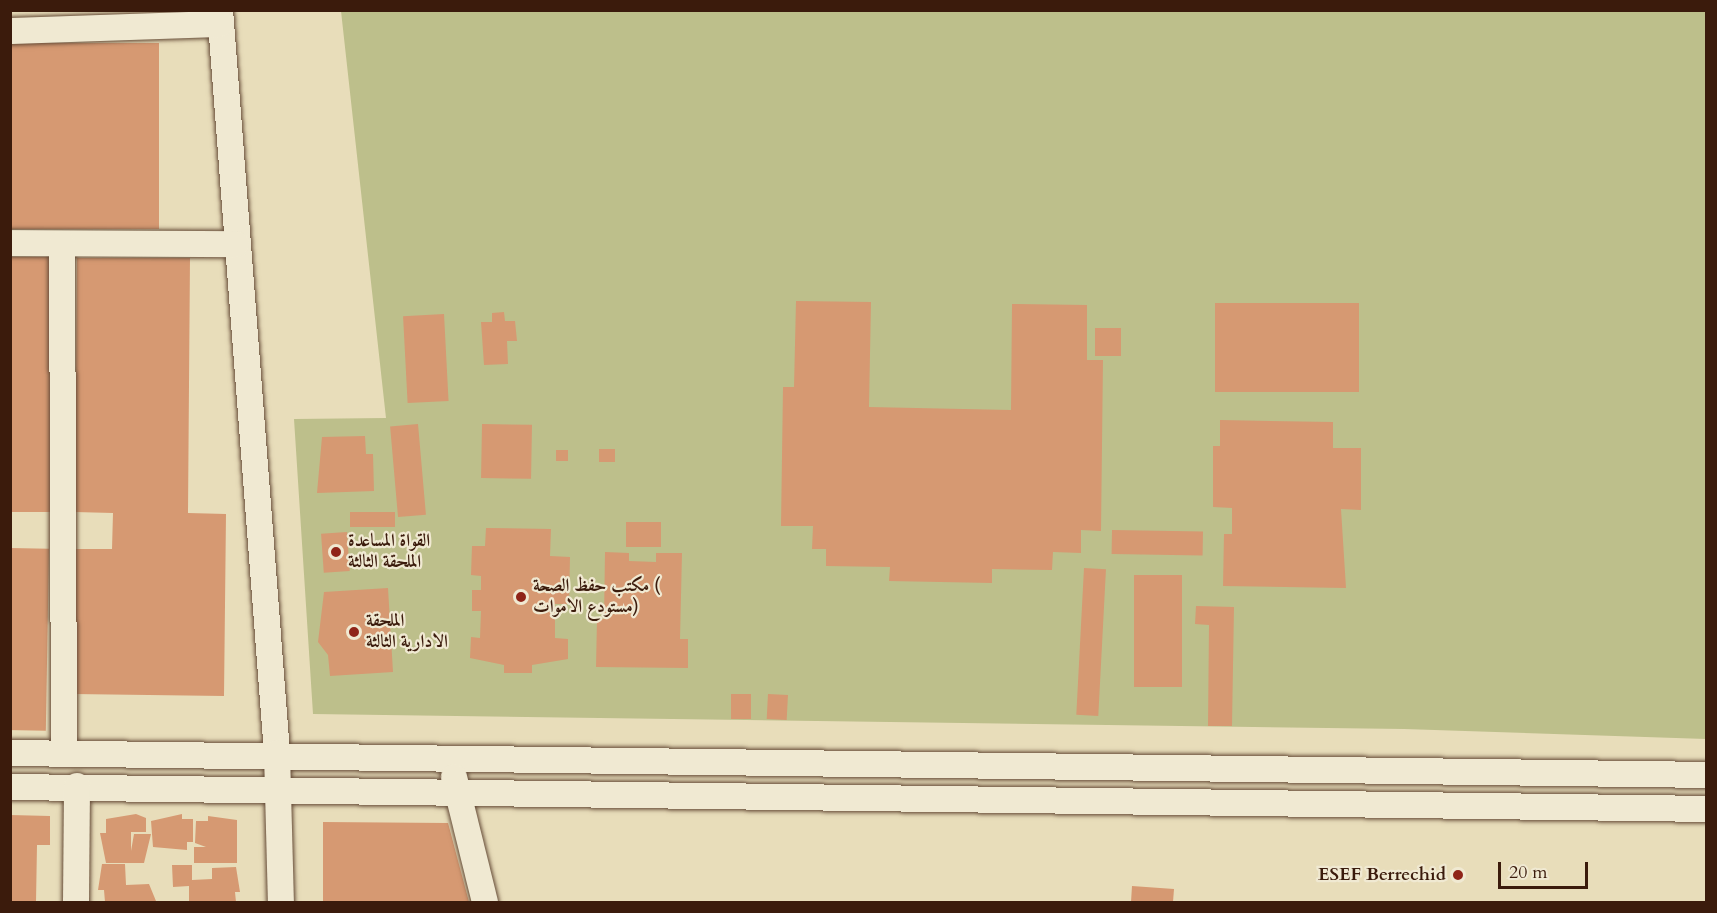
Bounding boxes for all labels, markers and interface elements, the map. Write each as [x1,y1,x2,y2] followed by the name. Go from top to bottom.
[348,531,430,574] place label: القواة المساعدة الملحقة الثالثة
[329,545,343,559] marker: القواة المساعدة الملحقة الثالثة
[533,576,660,618] place label: مكتب حفظ الصحة ( مستودع الاموات)
[514,590,528,604] marker: مكتب حفظ الصحة ( مستودع الاموات)
[366,611,448,654] place label: الملحقة الادارية الثالثة
[347,625,361,639] marker: الملحقة الادارية الثالثة
[1501,850,1591,888] scale bar
[1509,860,1548,885] text: 20 m
[1318,864,1446,886] place label: ESEF Berrechid
[1451,868,1465,882] marker: ESEF Berrechid

